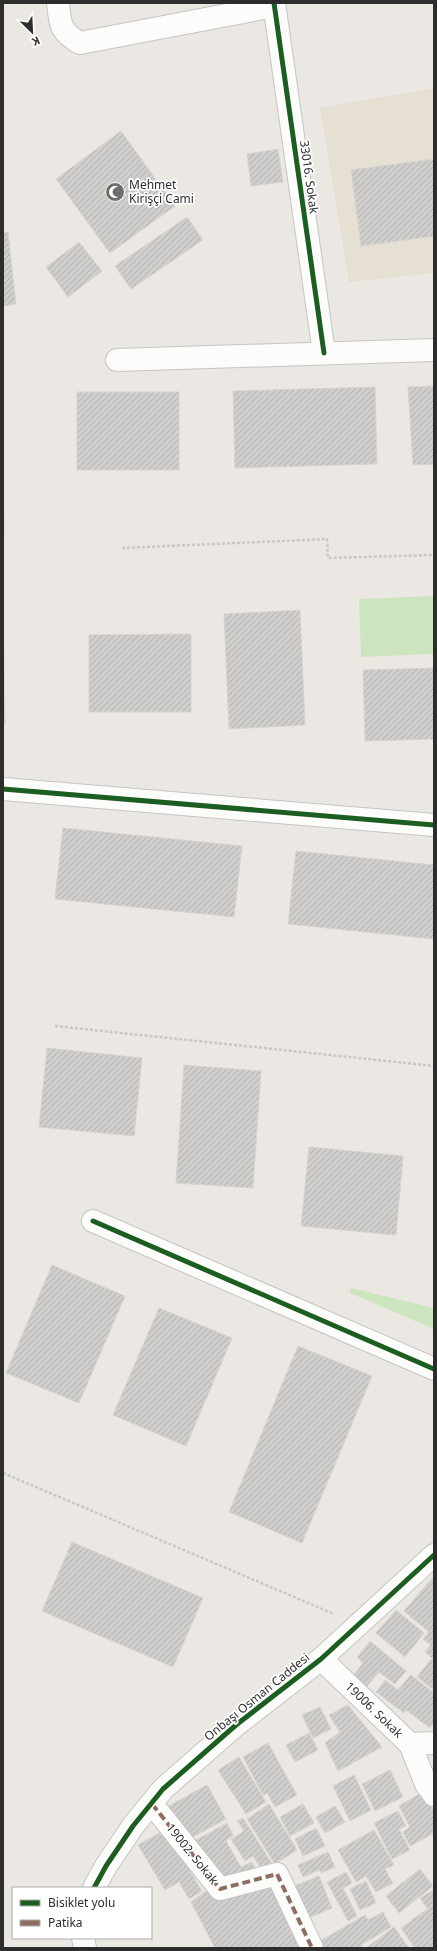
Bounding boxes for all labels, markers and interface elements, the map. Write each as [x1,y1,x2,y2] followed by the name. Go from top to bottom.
[12,12,52,52] north arrow
[29,33,43,50] text: K
[296,139,323,215] street label: 33016. Sokak
[129,176,194,207] place label: Mehmet Kirişçi Cami
[104,181,126,203] mosque icon: Mehmet Kirişçi Cami
[200,1649,313,1744] street label: Onbaşı Osman Caddesi
[342,1678,407,1742] street label: 19006. Sokak
[162,1820,223,1888] street label: 19002. Sokak
[12,1887,152,1939] legend
[48,1894,115,1911] text: Bisiklet yolu
[48,1914,83,1931] text: Patika

